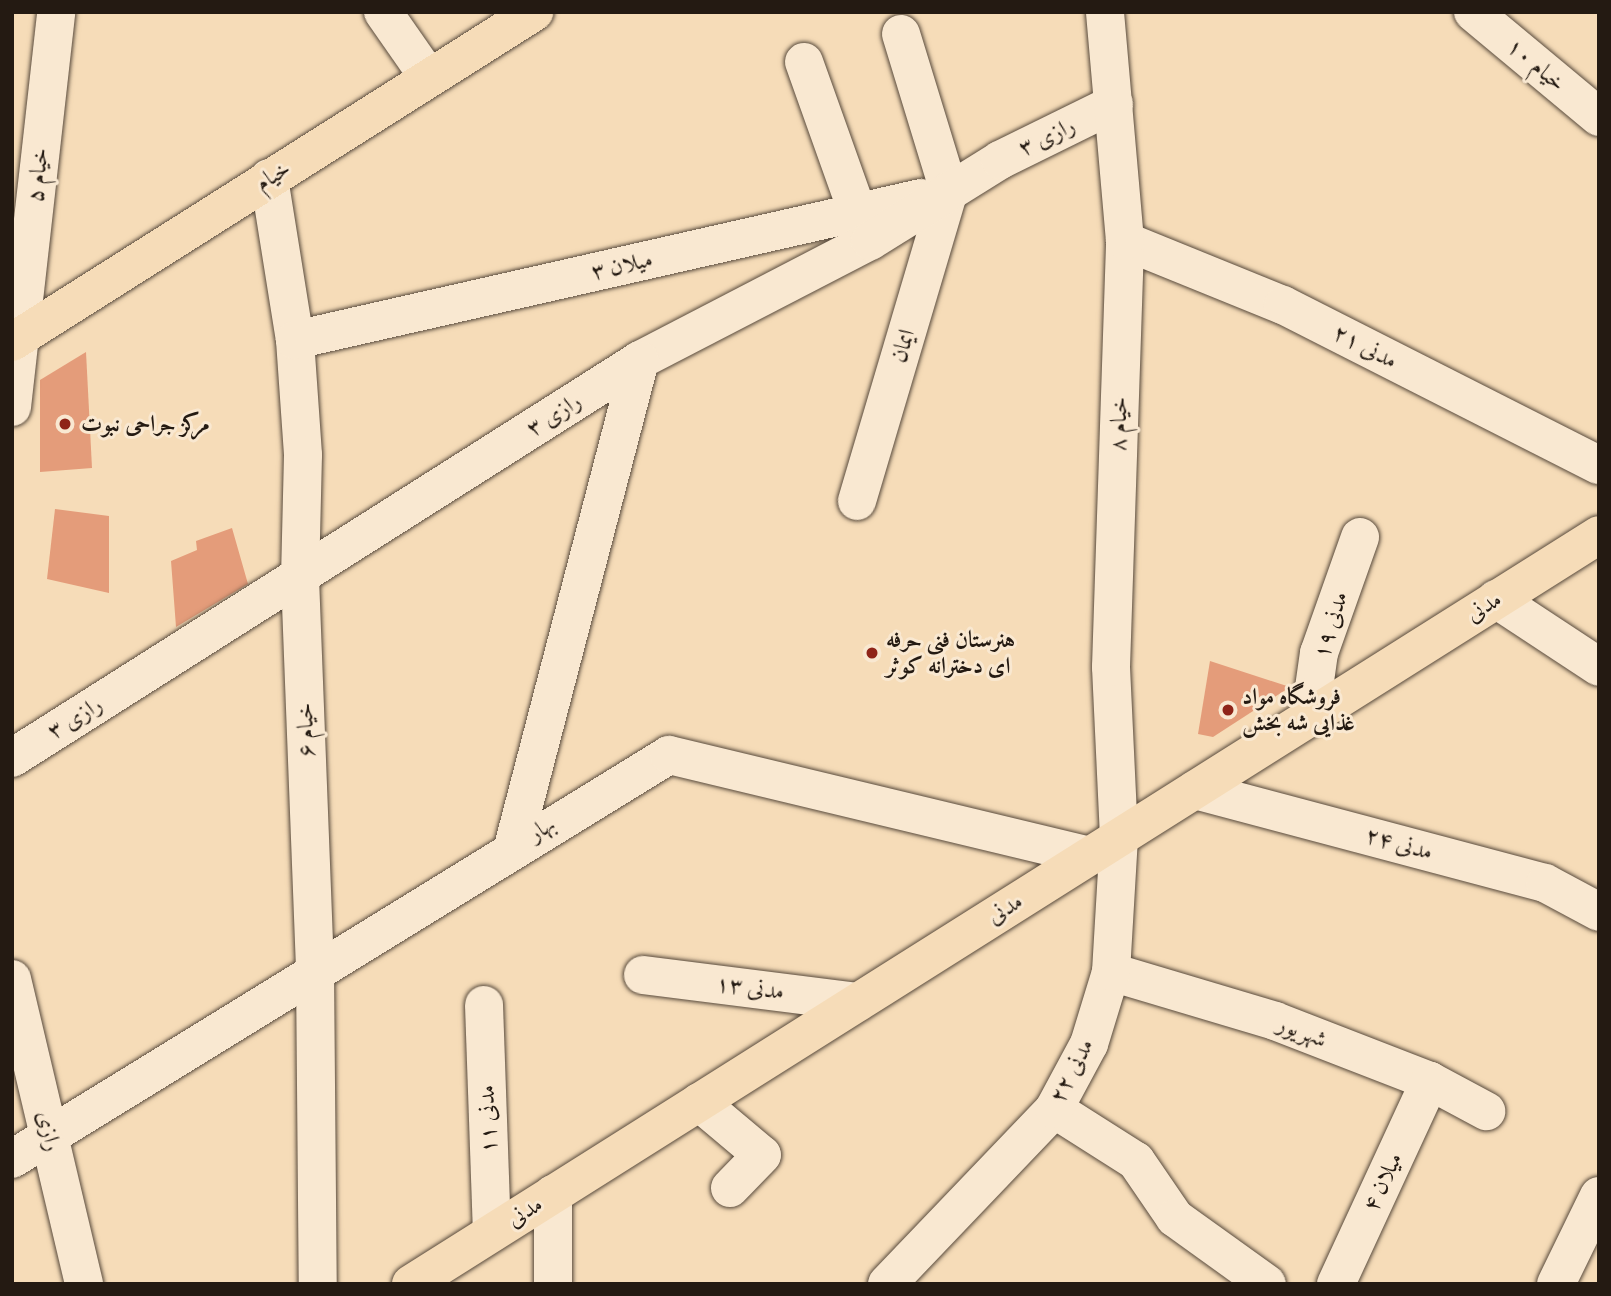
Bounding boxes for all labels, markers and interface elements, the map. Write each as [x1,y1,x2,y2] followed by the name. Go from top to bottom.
[1501,33,1571,97] street label: خیام ۱۰
[1014,112,1080,162] street label: رازی ۳
[21,146,55,204] street label: خیام ۵
[250,155,296,197] street label: خیام
[589,246,655,286] street label: میلان ۳
[1328,319,1402,375] street label: مدنی ۲۱
[885,326,921,366] street label: ایمان
[522,387,586,443] street label: رازی ۳
[1104,396,1134,452] street label: خیام ۸
[81,410,210,438] place label: مرکز جراحی نبوت
[55,414,75,434] marker: مرکز جراحی نبوت
[1461,586,1507,628] street label: مدنی
[1308,588,1354,662] street label: مدنی ۱۹
[886,626,1015,680] place label: هنرستان فنی حرفه ای دخترانه کوثر
[864,645,880,661] marker: هنرستان فنی حرفه ای دخترانه کوثر
[1242,683,1355,737] place label: فروشگاه مواد غذایی شه بخش
[43,691,107,745] street label: رازی ۳
[291,702,321,758] street label: خیام ۶
[1220,702,1236,718] marker: فروشگاه مواد غذایی شه بخش
[523,810,561,848] street label: بهار
[1362,822,1436,866] street label: مدنی ۲۴
[982,888,1028,930] street label: مدنی
[714,970,786,1006] street label: مدنی ۱۳
[1273,1010,1331,1054] street label: شهریور
[1044,1034,1100,1108] street label: مدنی ۲۲
[473,1084,503,1154] street label: مدنی ۱۱
[31,1108,67,1154] street label: رازی
[1357,1148,1409,1216] street label: میلان ۴
[502,1191,548,1233] street label: مدنی

